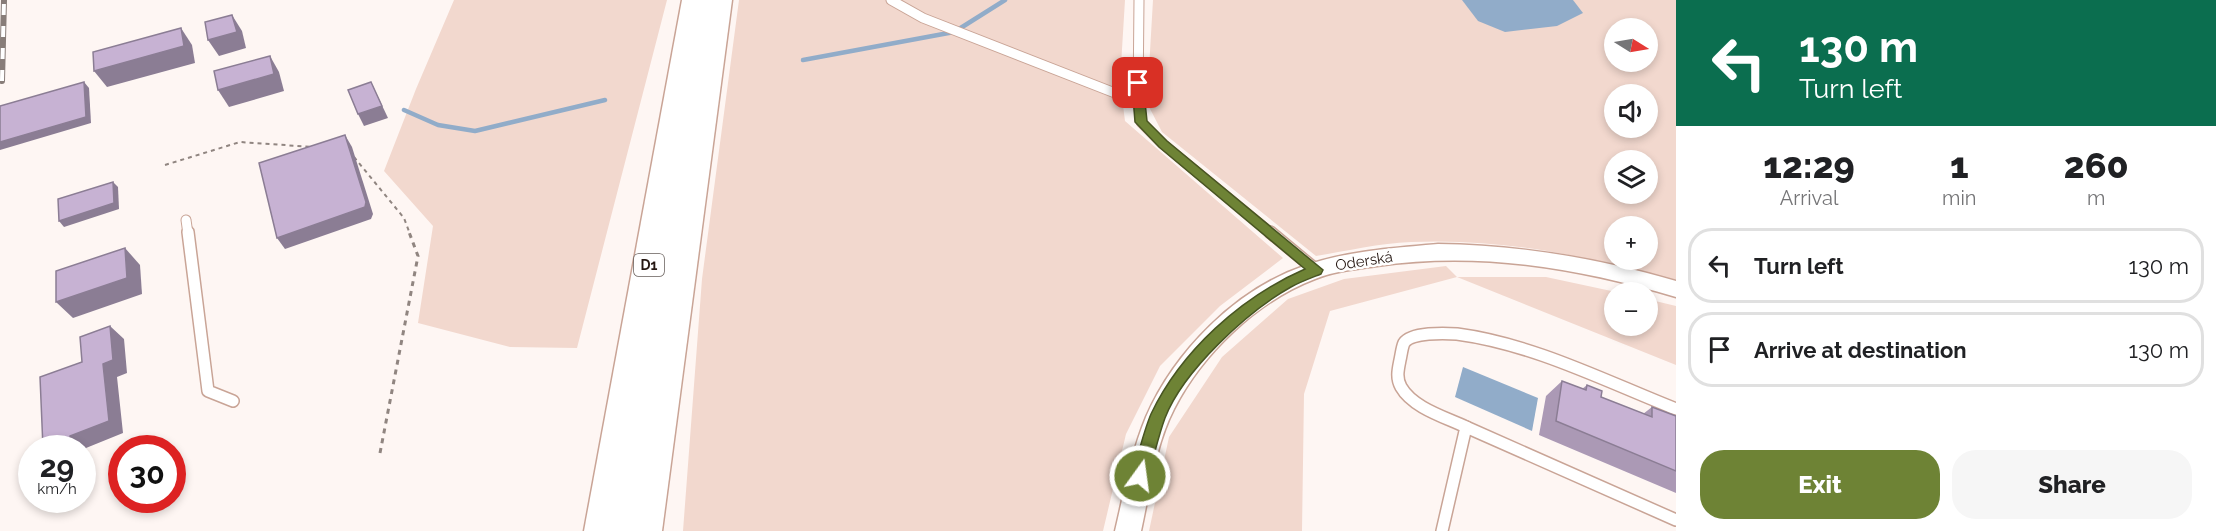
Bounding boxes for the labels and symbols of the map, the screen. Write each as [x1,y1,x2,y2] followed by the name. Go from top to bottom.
[1604,18,1658,72] north arrow
[1112,57,1163,108] pin
[1334,248,1394,274] street label: Oderská
[634,254,664,276] road number: D1
[108,435,186,513] speed limit sign: 30
[1108,444,1172,508] position arrow

